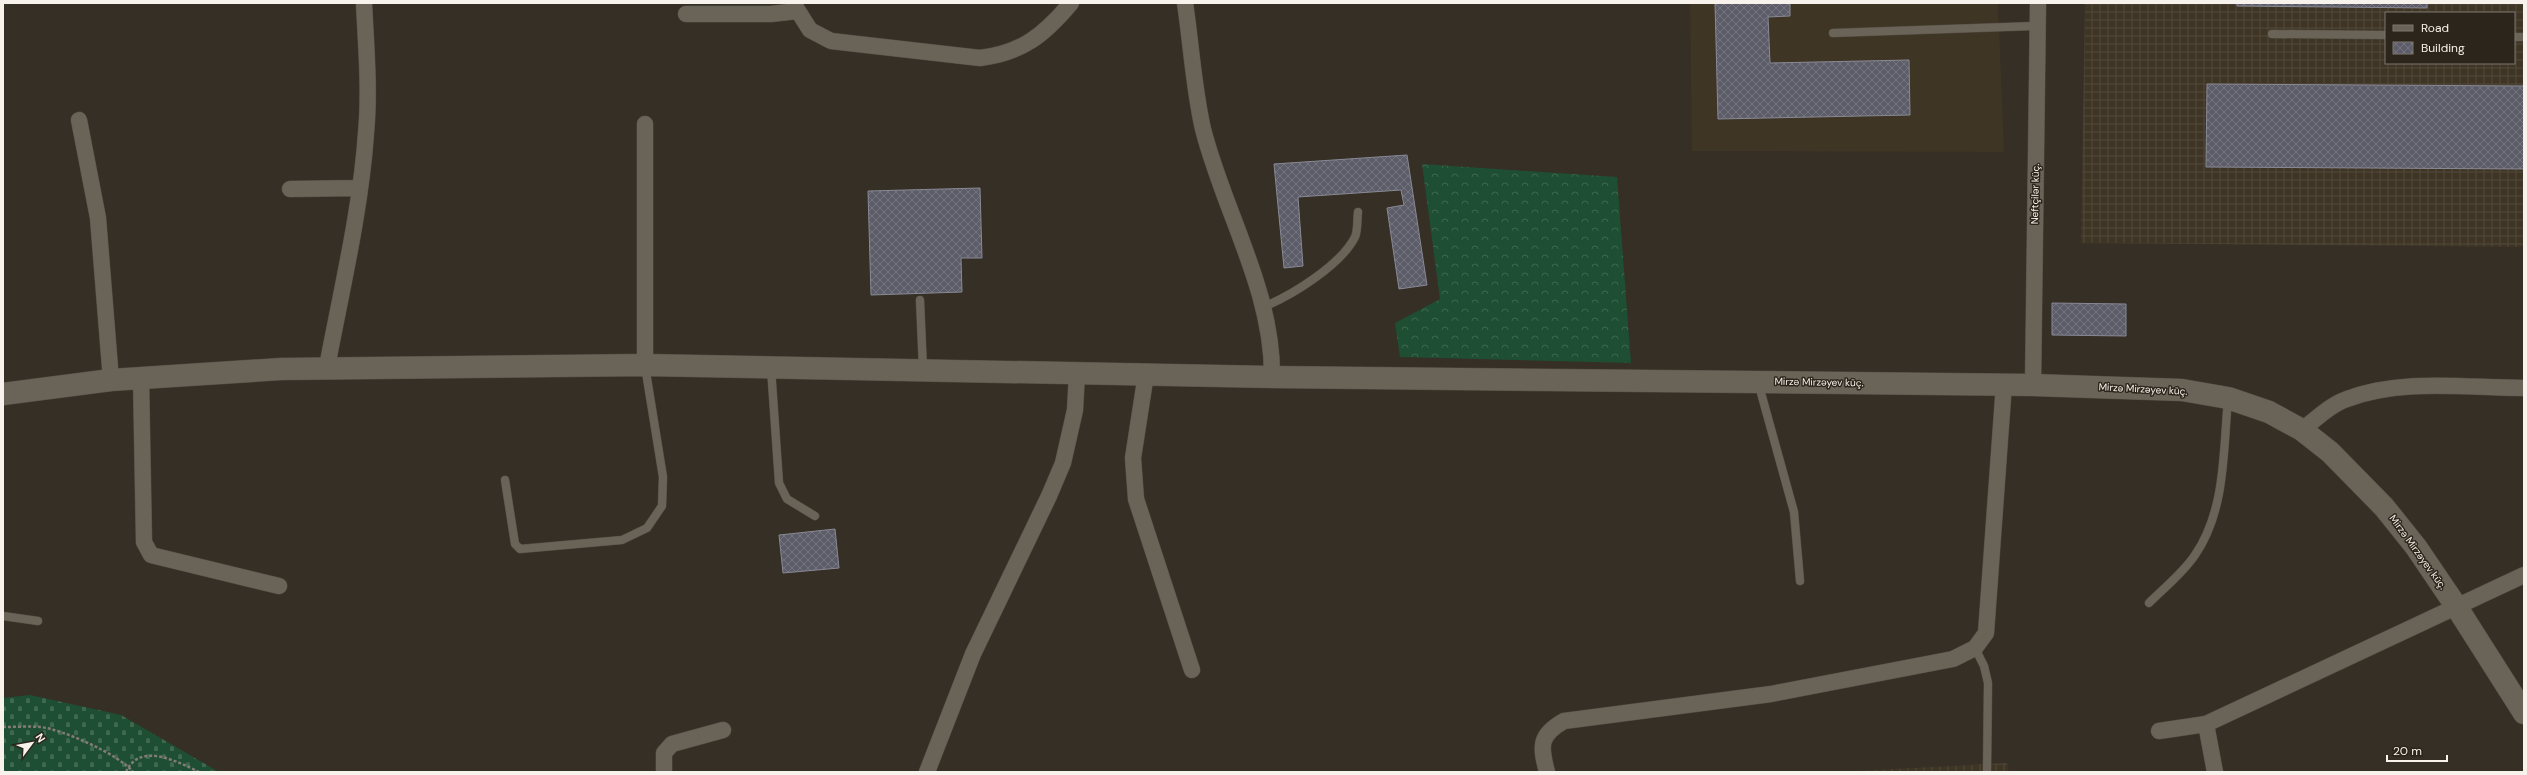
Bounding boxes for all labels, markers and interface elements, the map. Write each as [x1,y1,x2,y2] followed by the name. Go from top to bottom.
[2385,12,2515,64] legend
[2421,20,2449,36] text: Road
[2421,40,2465,56] text: Building
[2028,164,2042,224] street label: Neftçilər küç.
[1774,375,1864,389] street label: Mirzə Mirzəyev küç.
[2098,380,2188,398] street label: Mirzə Mirzəyev küç.
[2387,512,2449,592] street label: Mirzə Mirzəyev küç.
[12,723,52,763] north arrow
[32,731,49,745] text: N
[2387,737,2447,763] scale bar
[2393,743,2422,759] text: 20 m

